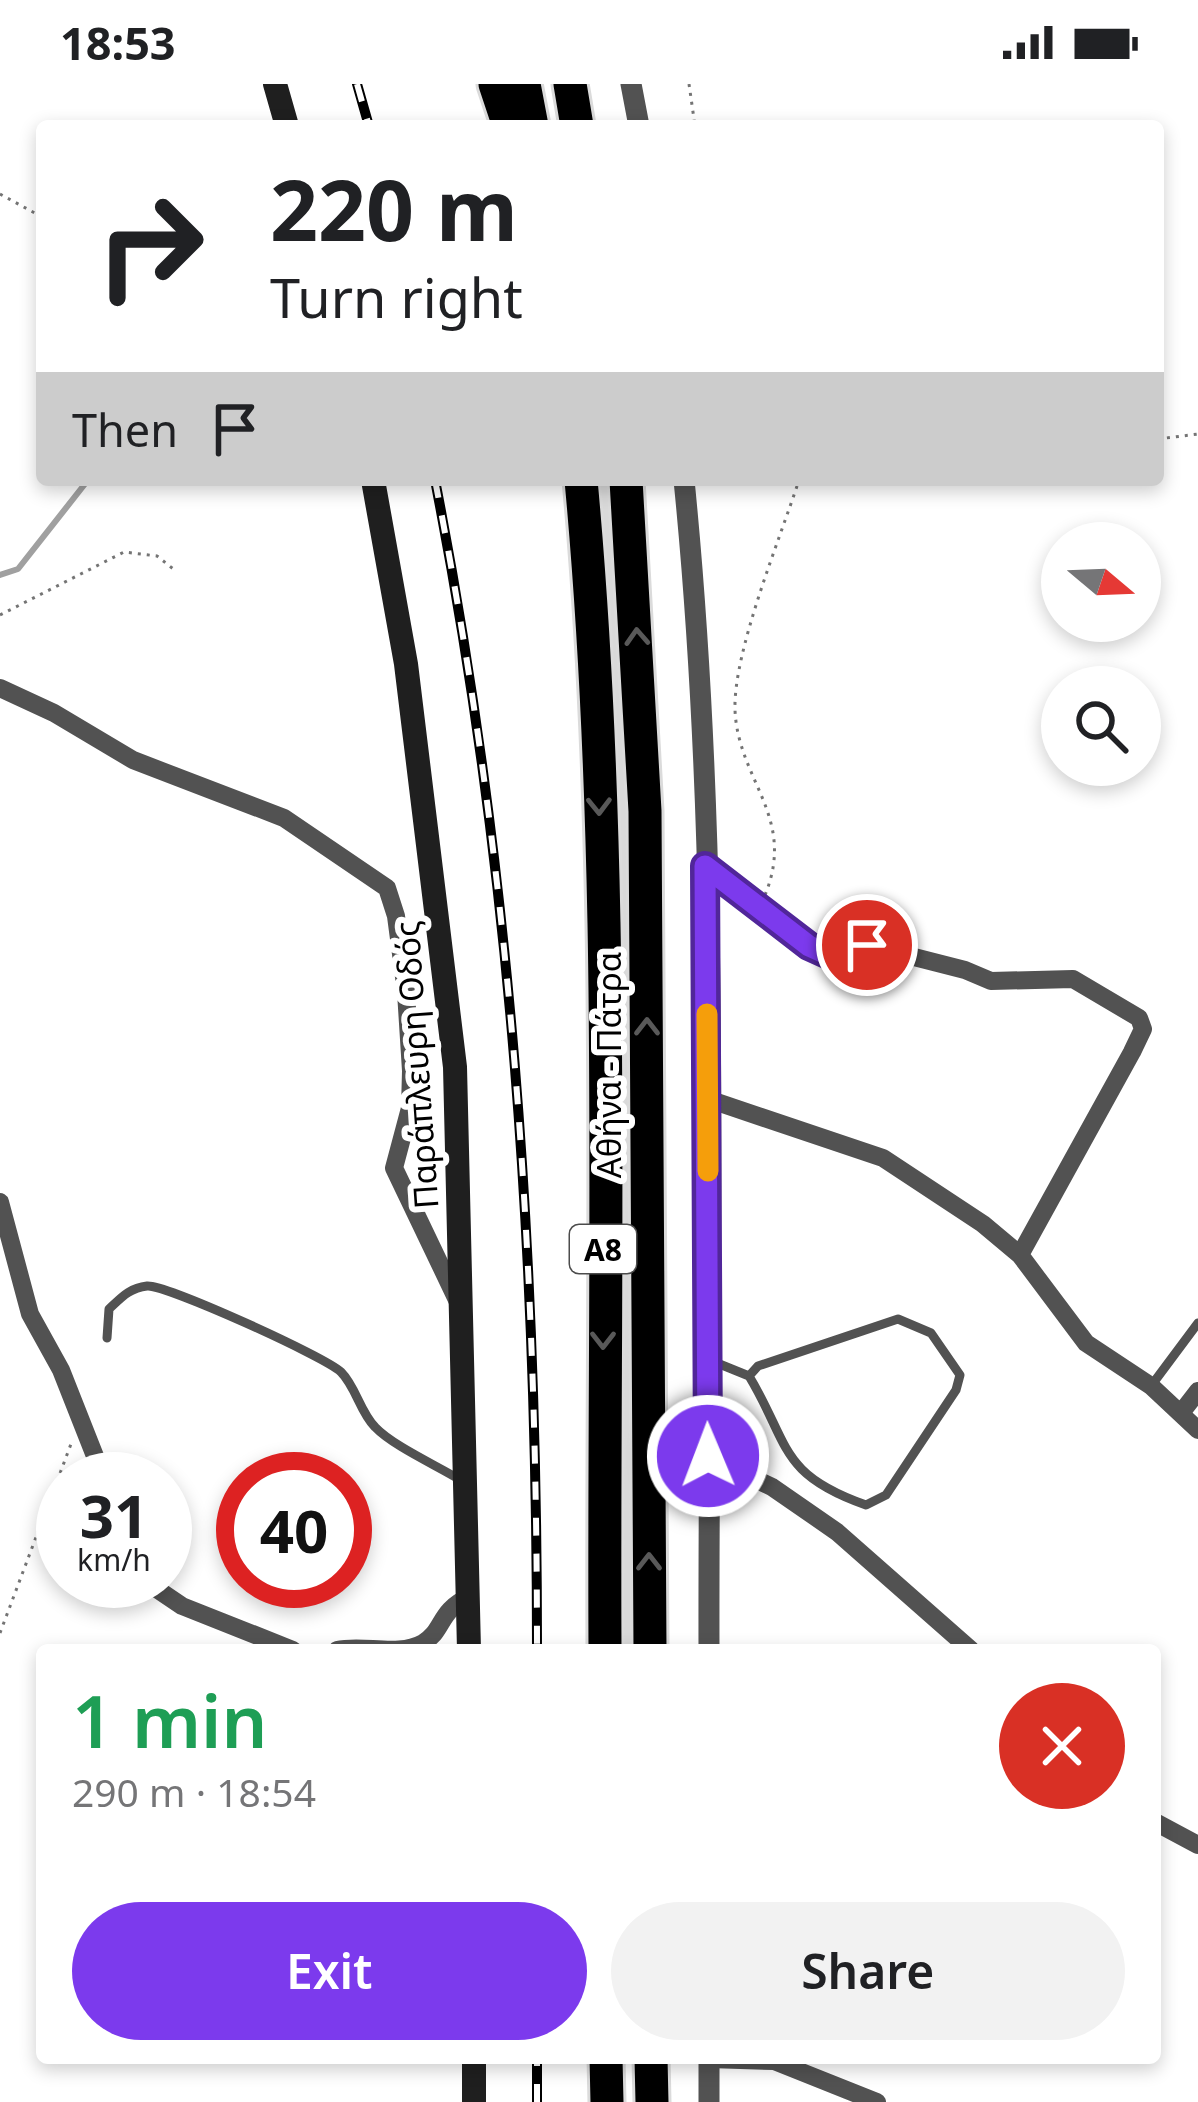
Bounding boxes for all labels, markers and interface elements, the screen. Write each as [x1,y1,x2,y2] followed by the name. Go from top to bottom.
[60,12,176,73] text: 18:53
[270,151,518,266] text: 220 m
[72,168,228,324] icon: right
[270,260,523,334] text: Turn right
[202,396,268,462] icon: arrive
[72,399,178,460] text: Then
[1041,522,1161,642] north arrow
[1041,522,1161,786] map controls
[624,627,650,646] one-way arrow
[1041,666,1161,786] button: search
[586,797,612,816] one-way arrow
[816,894,918,996] pin
[834,912,900,978] icon: arrive
[383,920,449,1210] street label: Παράπλευρη Οδός
[586,952,631,1178] street label: Αθήνα - Πάτρα
[634,1017,660,1035] one-way arrow
[570,1225,636,1273] road number: Α8
[590,1332,616,1350] one-way arrow
[645,1393,771,1519] position arrow
[216,1452,372,1608] speed limit sign: 40
[80,1474,148,1556] text: 31
[77,1539,151,1580] text: km/h
[636,1552,662,1570] one-way arrow
[72,1671,267,1769] text: 1 min
[999,1683,1125,1809] button: close
[72,1765,316,1818] text: 290 m · 18:54
[72,1902,587,2040] button: Exit
[611,1902,1125,2040] button: Share

